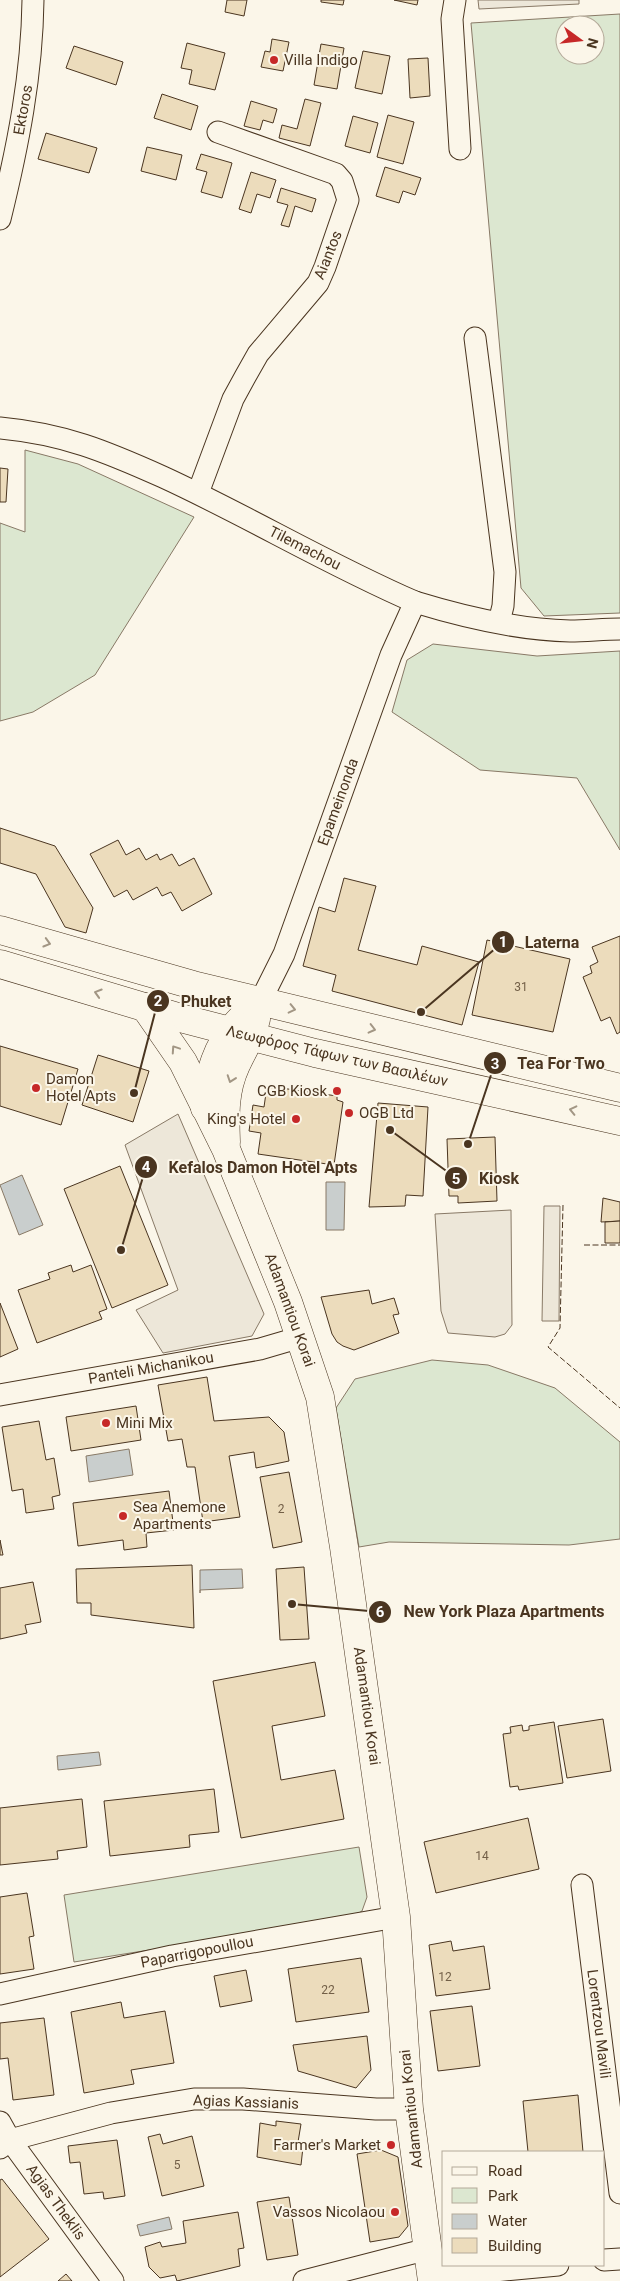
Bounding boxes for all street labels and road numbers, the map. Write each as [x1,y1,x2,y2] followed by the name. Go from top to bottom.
[10,83,36,137] street label: Ektoros
[310,228,346,282] street label: Aiantos
[266,522,344,574] street label: Tilemachou
[314,756,362,848] street label: Epameinonda
[224,1022,450,1090] street label: Λεωφόρος Τάφων των Βασιλέων
[261,1251,319,1369] street label: Adamantiou Korai
[87,1348,215,1388] street label: Panteli Michanikou
[350,1646,384,1766] street label: Adamantiou Korai
[139,1932,255,1972] street label: Paparrigopoullou
[583,1968,615,2080] street label: Lorentzou Mavili
[396,2049,426,2169] street label: Adamantiou Korai
[193,2091,299,2113] street label: Agias Kassianis
[23,2161,89,2243] street label: Agias Theklis

